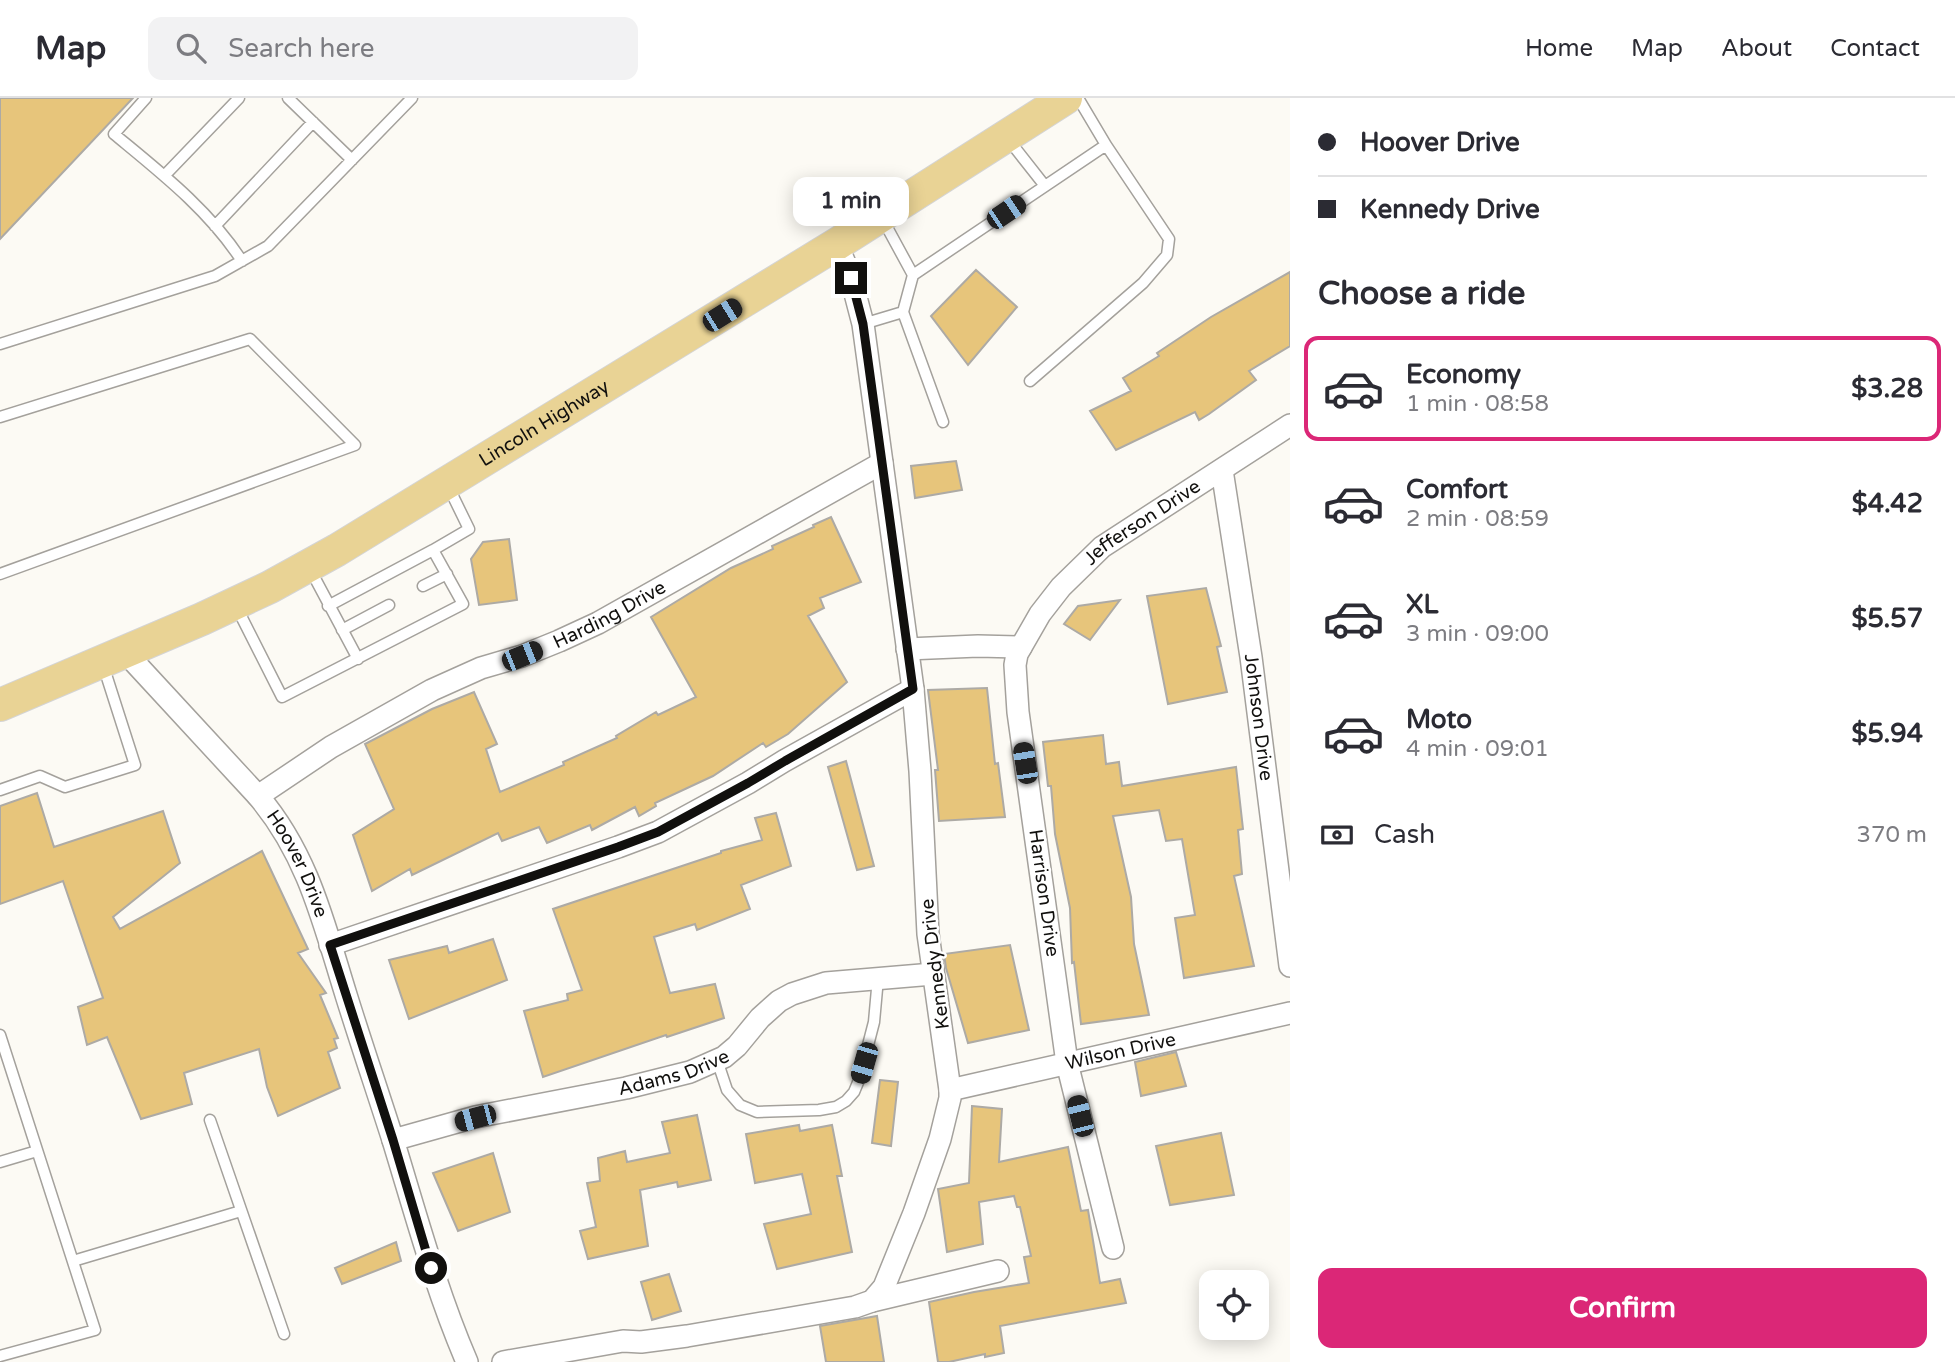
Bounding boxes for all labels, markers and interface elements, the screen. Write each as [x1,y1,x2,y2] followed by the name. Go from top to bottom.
[148,17,638,80] search box
[35,29,106,68] text: Map
[172,29,210,67] icon: search
[228,33,374,64] text: Search here
[1525,34,1593,63] text: Home
[1631,34,1683,63] text: Map
[1721,34,1792,63] text: About
[1830,34,1920,63] text: Contact
[1360,127,1520,158] text: Hoover Drive
[793,176,909,226] callout: 1 min
[820,187,882,215] text: 1 min
[983,192,1030,232] car
[1360,194,1540,225] text: Kennedy Drive
[835,262,867,294] route end
[1318,275,1525,313] text: Choose a ride
[699,295,746,335] car
[1322,357,1385,420] icon: car
[1406,359,1521,390] text: Economy
[1851,373,1923,404] text: $3.28
[475,375,613,471] street label: Lincoln Highway
[1406,390,1549,418] text: 1 min · 08:58
[1322,472,1385,535] icon: car
[1406,474,1508,505] text: Comfort
[1079,475,1204,569] street label: Jefferson Drive
[1852,488,1923,519] text: $4.42
[1406,505,1549,533] text: 2 min · 08:59
[550,576,669,653] street label: Harding Drive
[1322,587,1385,650] icon: car
[1406,589,1438,620] text: XL
[1851,603,1923,634] text: $5.57
[1406,620,1549,648] text: 3 min · 09:00
[499,638,546,674] car
[1240,653,1278,782] street label: Johnson Drive
[1322,702,1385,765] icon: car
[1406,704,1472,735] text: Moto
[1851,718,1923,749] text: $5.94
[1406,735,1549,763] text: 4 min · 09:01
[1012,741,1039,785] car
[262,806,332,920] street label: Hoover Drive
[1318,816,1356,854] icon: cash
[1374,819,1435,850] text: Cash
[1857,821,1927,849] text: 370 m
[1024,828,1064,958] street label: Harrison Drive
[916,897,954,1031] street label: Kennedy Drive
[1063,1028,1178,1075] street label: Wilson Drive
[849,1040,880,1086] car
[617,1045,733,1100] street label: Adams Drive
[1065,1093,1096,1139] car
[452,1102,499,1134] car
[415,1252,447,1284] route start
[1318,1268,1927,1348] button: Confirm
[1199,1270,1269,1340] map controls
[1199,1270,1269,1340] button: locate

